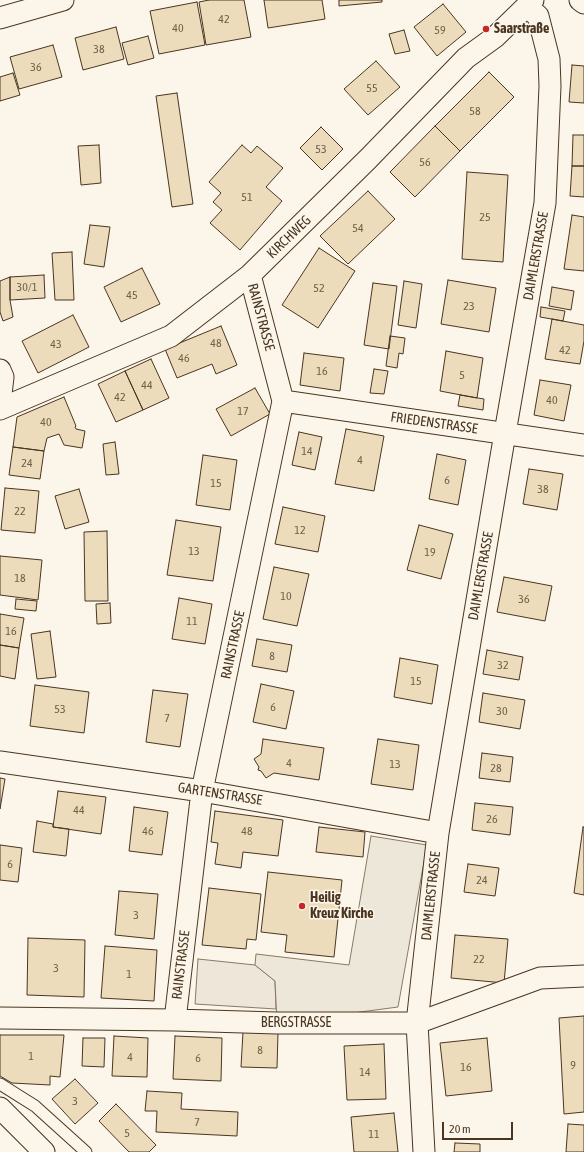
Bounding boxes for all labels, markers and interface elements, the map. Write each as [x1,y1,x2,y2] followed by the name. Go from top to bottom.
[218,12,230,26] house number: 42
[172,21,184,35] house number: 40
[494,21,549,37] place label: Saarstraße
[434,23,446,37] house number: 59
[481,24,491,34] marker: Saarstraße
[93,42,105,56] house number: 38
[30,60,42,74] house number: 36
[366,81,378,95] house number: 55
[469,104,481,118] house number: 58
[315,142,327,156] house number: 53
[419,155,431,169] house number: 56
[241,190,253,204] house number: 51
[479,210,491,224] house number: 25
[520,210,552,302] street label: DAIMLERSTRASSE
[263,212,315,262] street label: KIRCHWEG
[352,221,364,235] house number: 54
[17,280,37,294] house number: 30/1
[244,281,278,353] street label: RAINSTRASSE
[313,281,325,295] house number: 52
[126,288,138,302] house number: 45
[463,299,475,313] house number: 23
[210,336,222,350] house number: 48
[50,337,62,351] house number: 43
[559,343,571,357] house number: 42
[178,351,190,365] house number: 46
[316,364,328,378] house number: 16
[459,368,465,382] house number: 5
[141,378,153,392] house number: 44
[114,390,126,404] house number: 42
[546,393,558,407] house number: 40
[237,404,249,418] house number: 17
[389,409,479,437] street label: FRIEDENSTRASSE
[40,415,52,429] house number: 40
[301,444,313,458] house number: 14
[357,453,363,467] house number: 4
[21,456,33,470] house number: 24
[444,473,450,487] house number: 6
[210,476,222,490] house number: 15
[537,482,549,496] house number: 38
[14,504,26,518] house number: 22
[294,523,306,537] house number: 12
[465,530,497,622] street label: DAIMLERSTRASSE
[188,544,200,558] house number: 13
[424,545,436,559] house number: 19
[14,571,26,585] house number: 18
[280,589,292,603] house number: 10
[518,592,530,606] house number: 36
[218,609,248,681] street label: RAINSTRASSE
[186,614,198,628] house number: 11
[5,624,17,638] house number: 16
[269,649,275,663] house number: 8
[497,658,509,672] house number: 32
[410,674,422,688] house number: 15
[270,700,276,714] house number: 6
[54,702,66,716] house number: 53
[496,704,508,718] house number: 30
[164,711,170,725] house number: 7
[286,756,292,770] house number: 4
[389,757,401,771] house number: 13
[490,761,502,775] house number: 28
[177,779,263,809] street label: GARTENSTRASSE
[73,803,85,817] house number: 44
[486,812,498,826] house number: 26
[142,824,154,838] house number: 46
[241,824,253,838] house number: 48
[418,851,444,941] street label: DAIMLERSTRASSE
[7,857,13,871] house number: 6
[476,873,488,887] house number: 24
[310,890,374,922] place label: Heilig Kreuz Kirche
[297,901,307,911] marker: Heilig Kreuz Kirche
[133,908,139,922] house number: 3
[168,930,194,1000] street label: RAINSTRASSE
[473,952,485,966] house number: 22
[53,961,59,975] house number: 3
[126,967,132,981] house number: 1
[261,1015,331,1031] street label: BERGSTRASSE
[257,1043,263,1057] house number: 8
[28,1049,34,1063] house number: 1
[127,1050,133,1064] house number: 4
[195,1051,201,1065] house number: 6
[570,1058,576,1072] house number: 9
[460,1060,472,1074] house number: 16
[359,1065,371,1079] house number: 14
[72,1094,78,1108] house number: 3
[444,1114,515,1140] scale bar
[194,1115,200,1129] house number: 7
[449,1122,471,1136] text: 20 m
[124,1126,130,1140] house number: 5
[368,1127,380,1141] house number: 11

